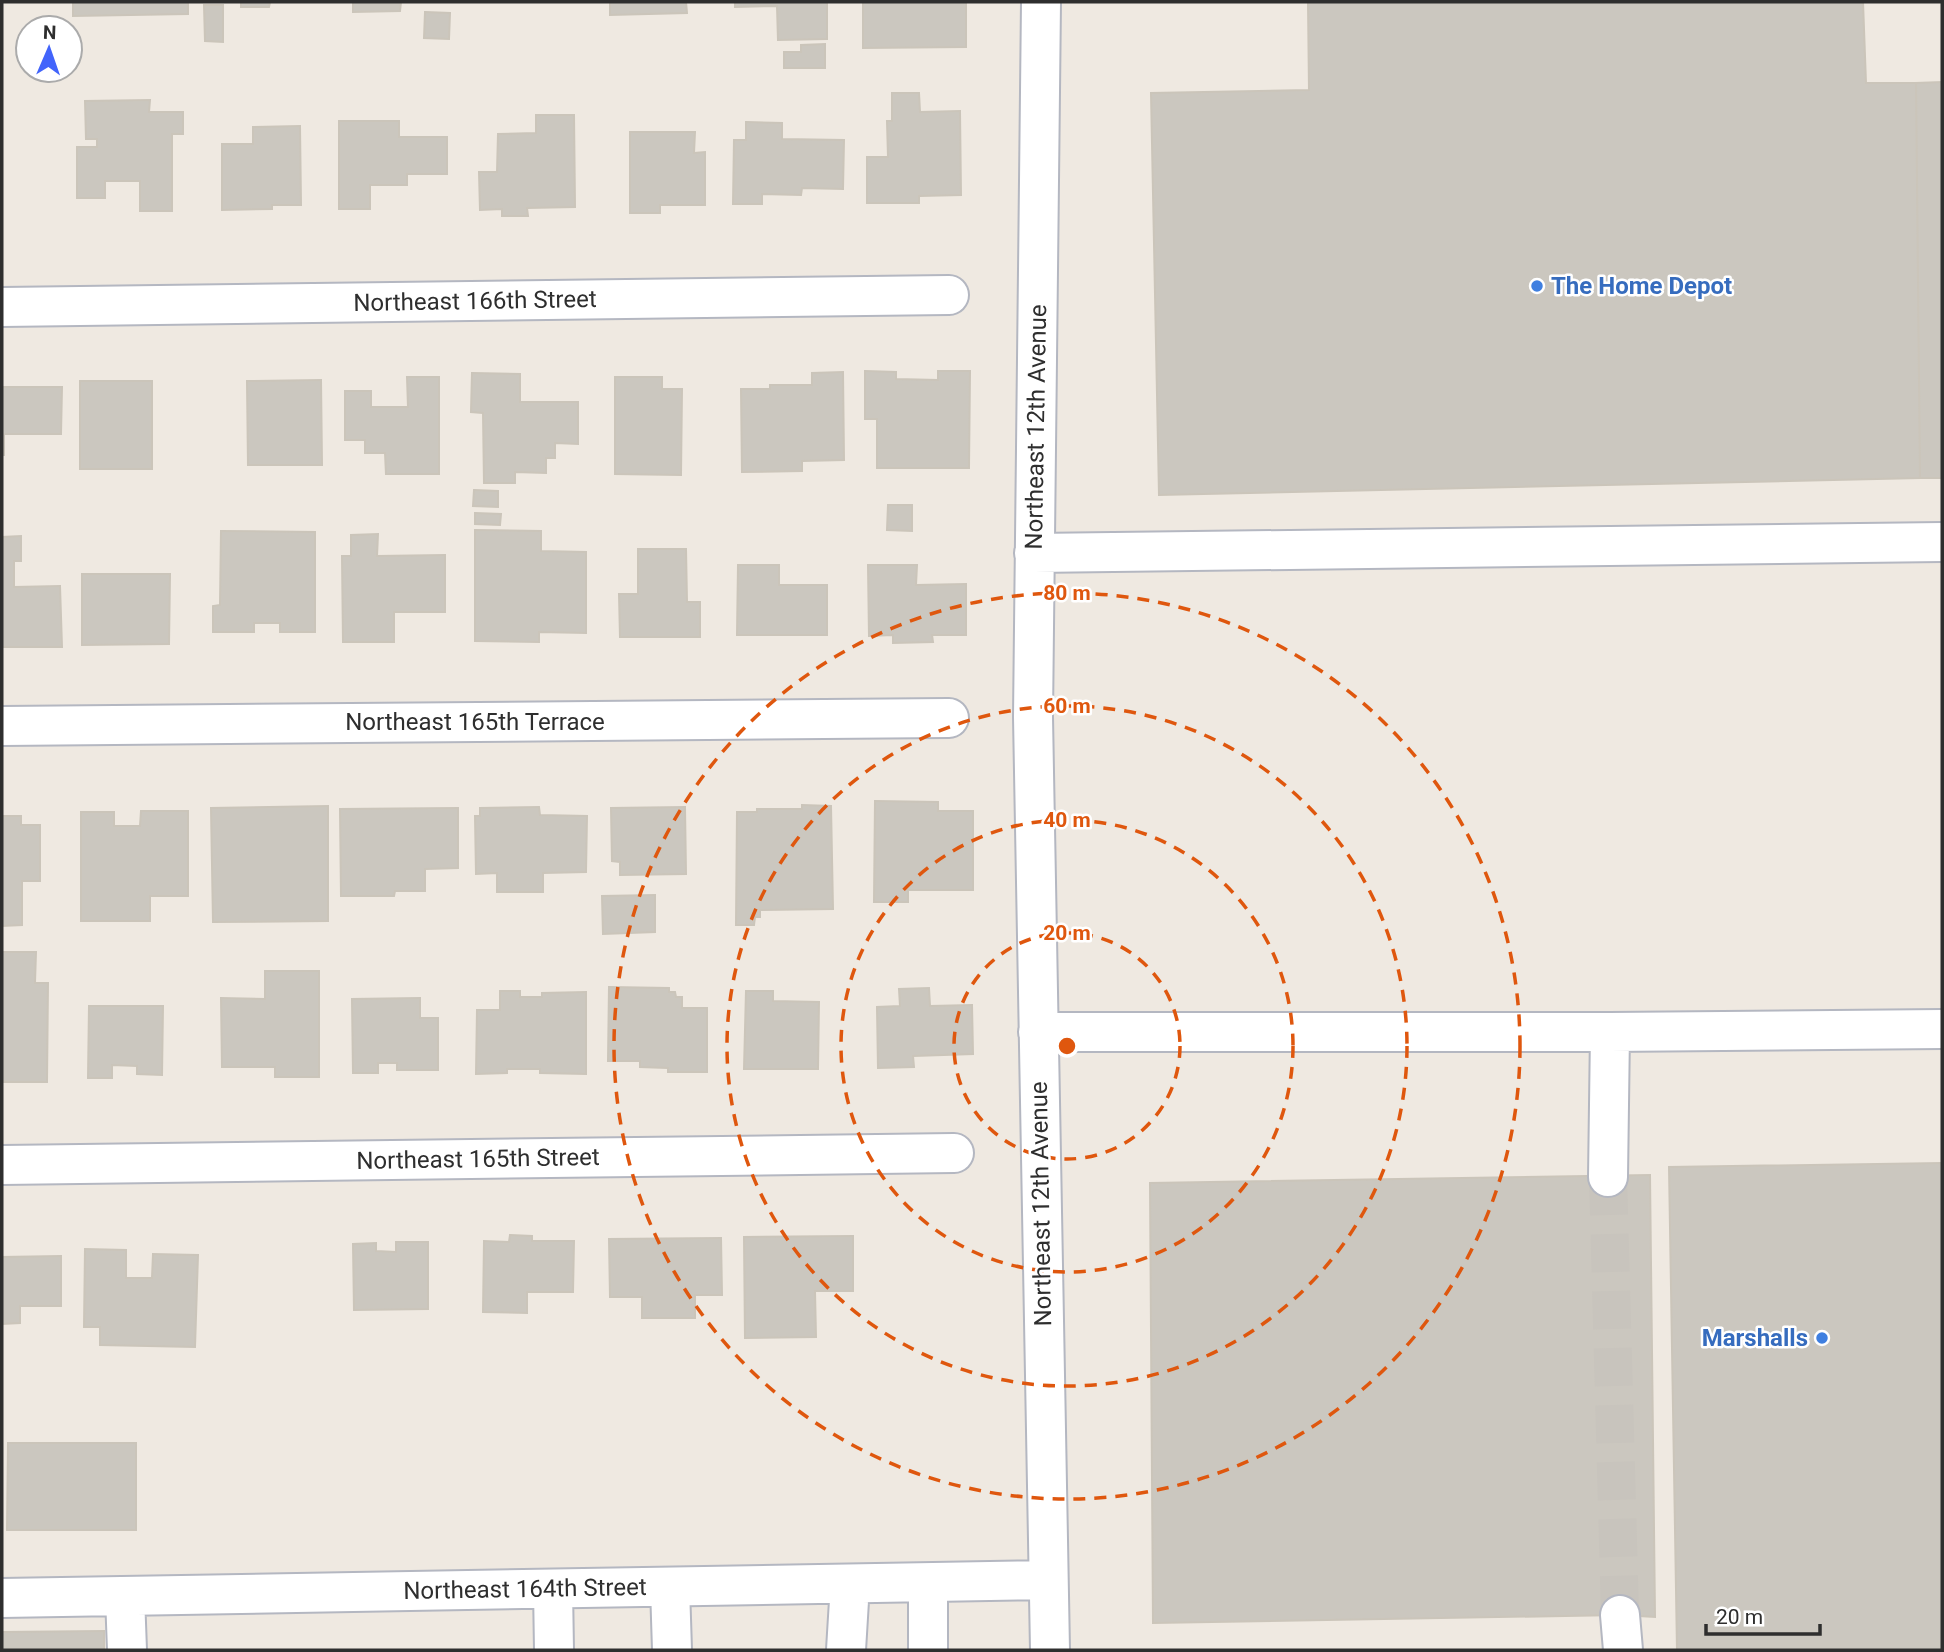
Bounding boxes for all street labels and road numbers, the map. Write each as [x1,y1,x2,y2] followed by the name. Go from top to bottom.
[353,285,597,317] street label: Northeast 166th Street
[1020,304,1052,550] street label: Northeast 12th Avenue
[345,708,605,736] street label: Northeast 165th Terrace
[1025,1081,1057,1327] street label: Northeast 12th Avenue
[356,1143,600,1175] street label: Northeast 165th Street
[403,1573,647,1605] street label: Northeast 164th Street

